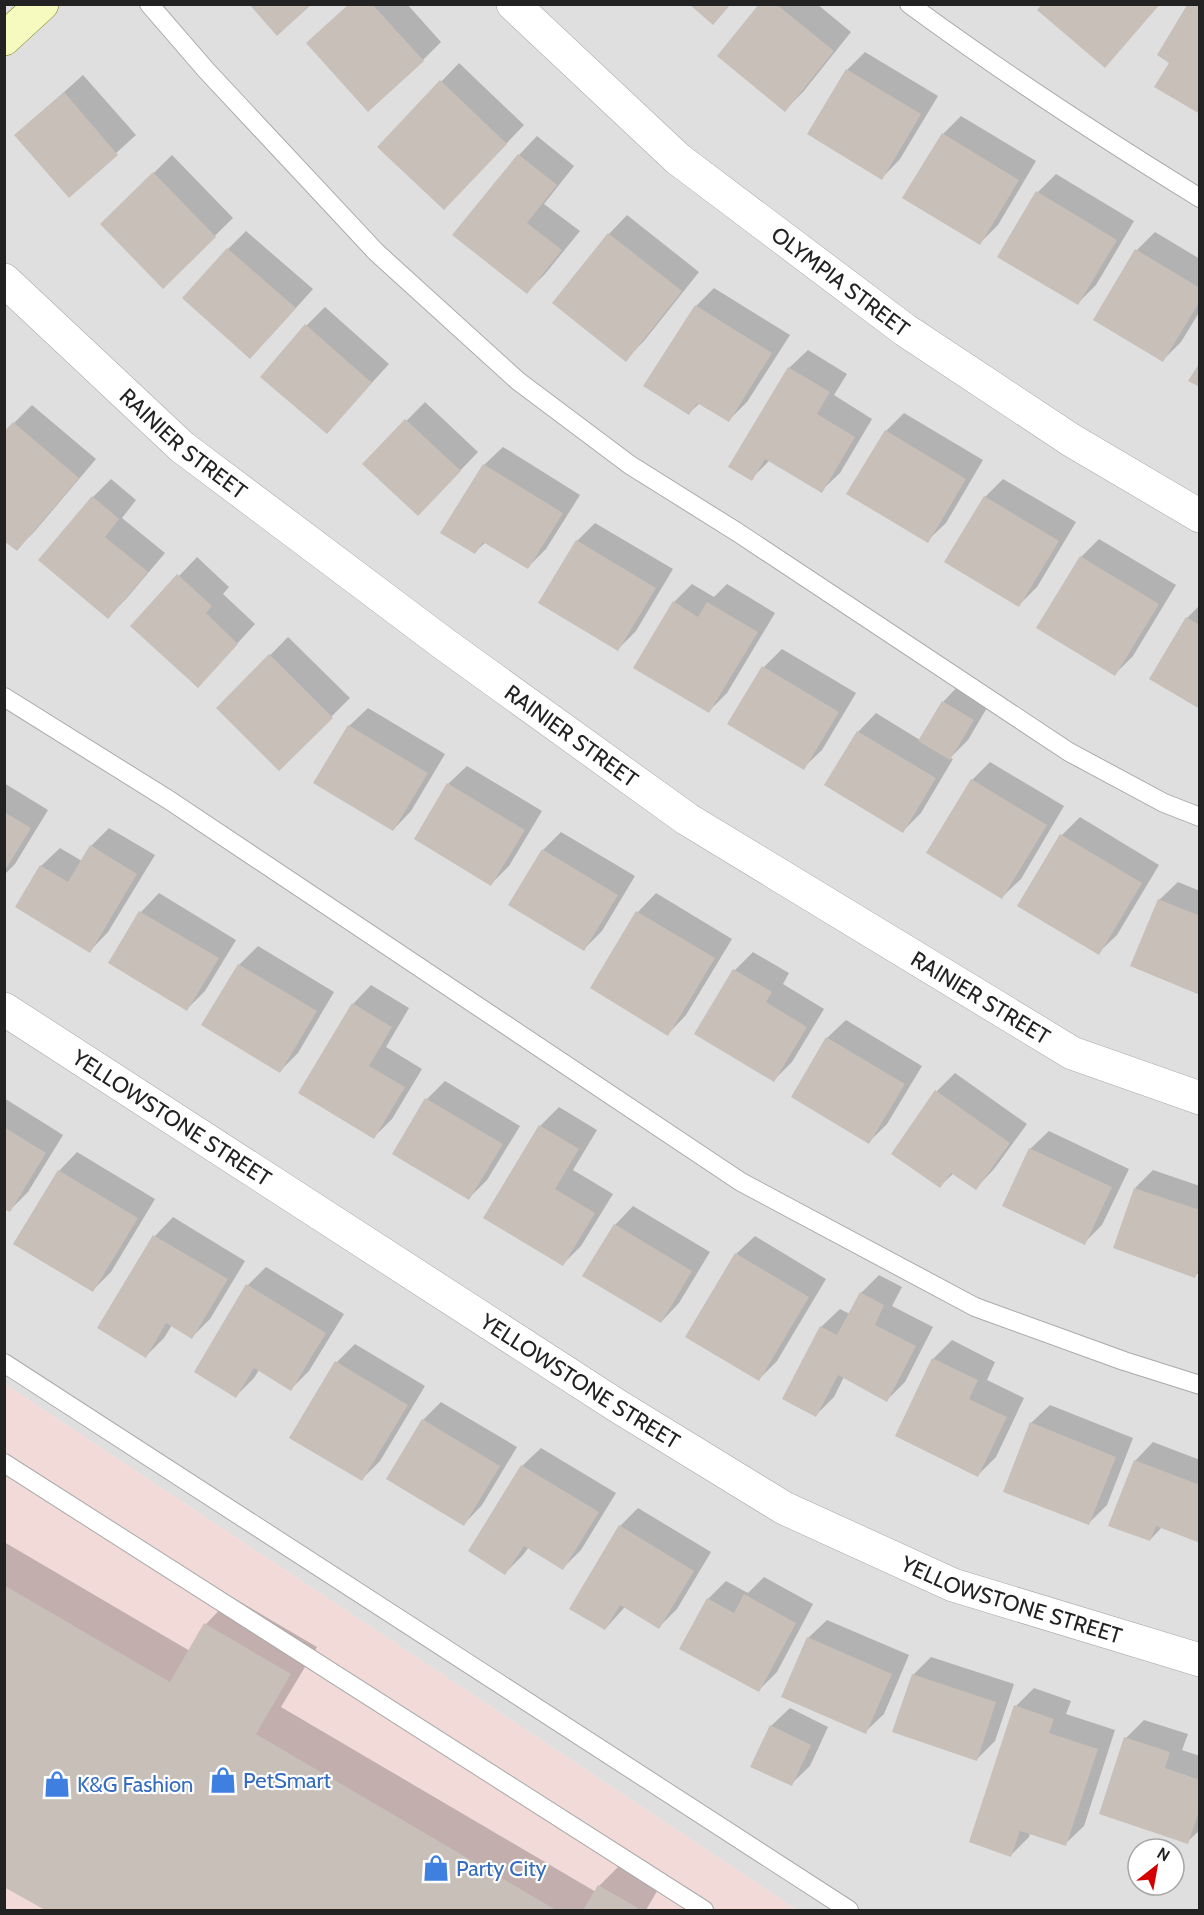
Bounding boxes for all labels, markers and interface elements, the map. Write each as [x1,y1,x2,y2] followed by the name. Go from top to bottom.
[766,221,915,342] street label: OLYMPIA STREET
[114,382,253,505] street label: RAINIER STREET
[500,679,644,793] street label: RAINIER STREET
[906,945,1055,1050] street label: RAINIER STREET
[67,1043,277,1192] street label: YELLOWSTONE STREET
[475,1307,685,1455] street label: YELLOWSTONE STREET
[896,1549,1126,1649] street label: YELLOWSTONE STREET
[208,1765,238,1795] shop icon: PetSmart
[243,1767,331,1794] place label: PetSmart
[42,1769,72,1799] shop icon: K&G Fashion
[77,1771,193,1798] place label: K&G Fashion
[1126,1837,1186,1897] north arrow
[1154,1844,1173,1866] text: N
[421,1853,451,1883] shop icon: Party City
[456,1855,547,1882] place label: Party City

